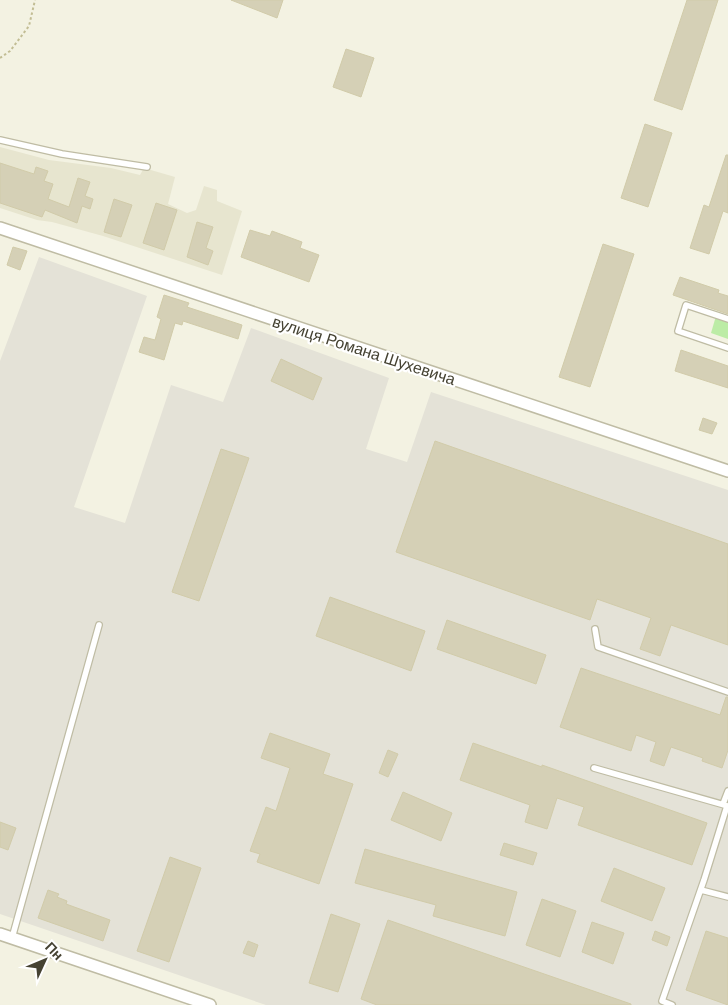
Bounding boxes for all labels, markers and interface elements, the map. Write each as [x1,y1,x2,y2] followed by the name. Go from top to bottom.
[270,313,458,388] street label: вулиця Романа Шухевича
[20,935,70,985] north arrow
[42,939,67,963] text: Пн

